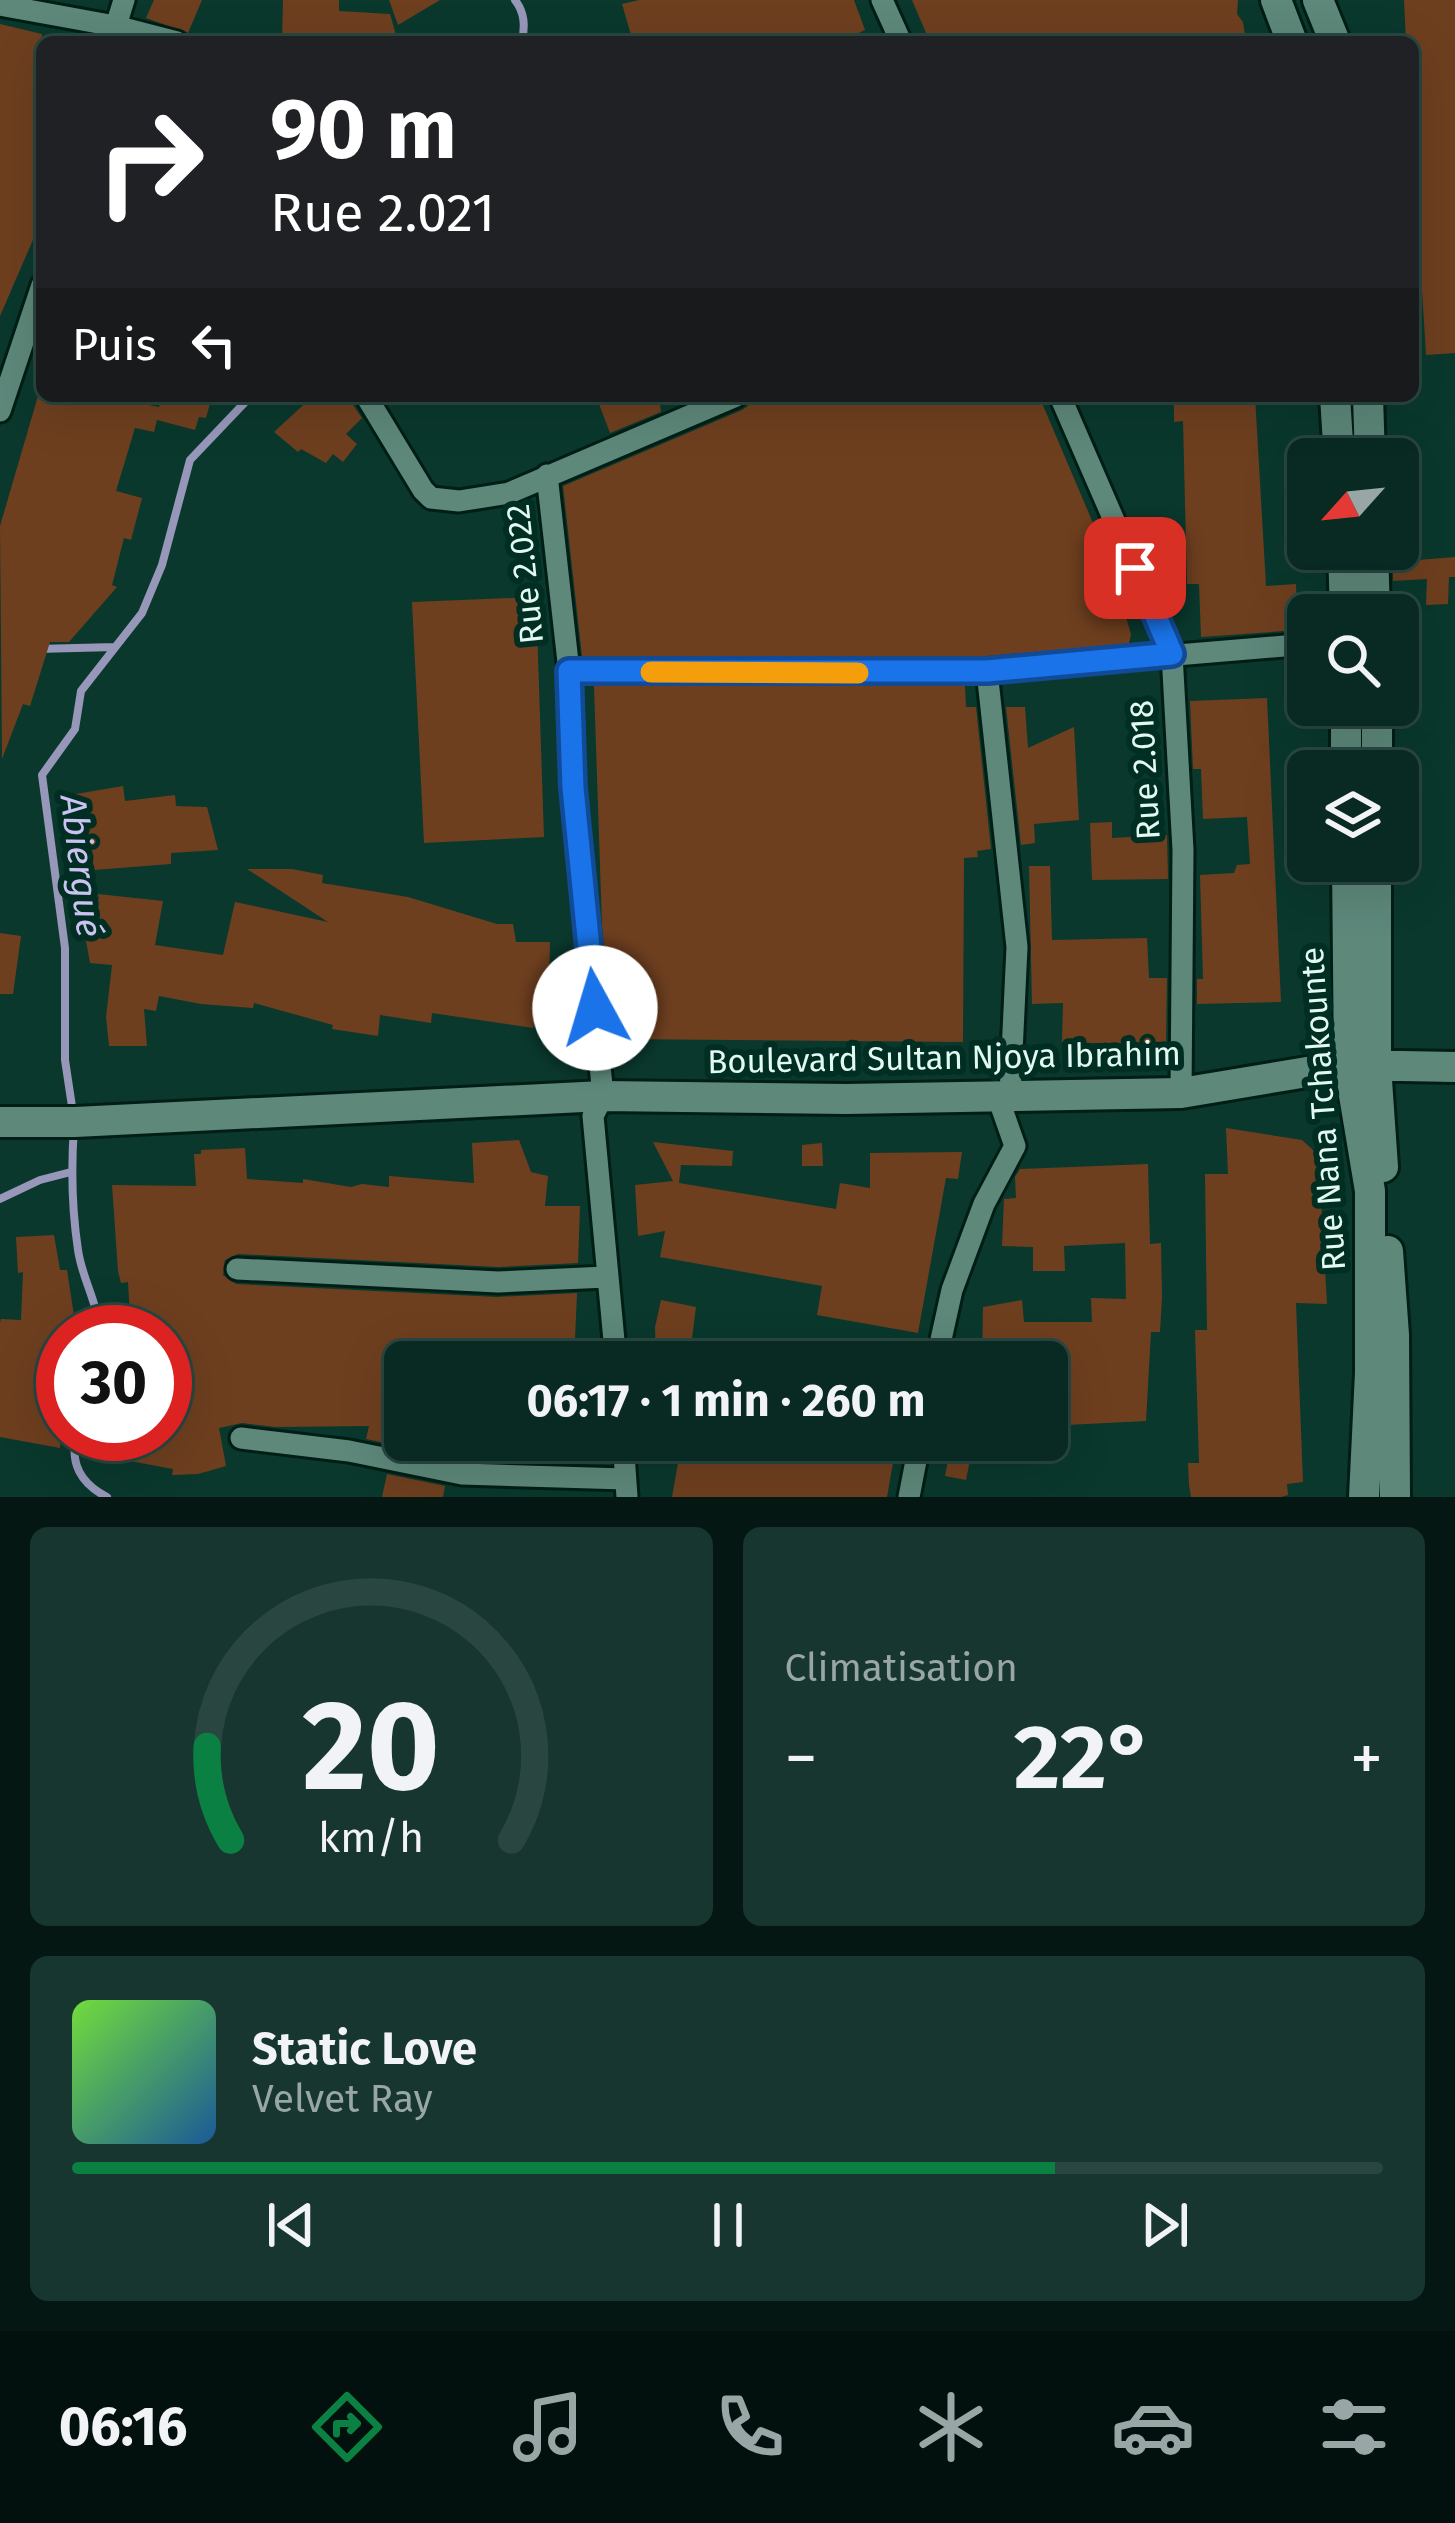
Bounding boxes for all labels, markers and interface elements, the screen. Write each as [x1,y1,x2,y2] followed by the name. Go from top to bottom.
[270,79,457,180] text: 90 m
[72,84,228,240] icon: right
[270,181,495,245] text: Rue 2.021
[181,312,247,378] icon: left
[72,318,157,372] text: Puis
[1287,438,1419,570] north arrow
[1287,438,1419,882] map controls
[498,502,552,646] street label: Rue 2.022
[1084,517,1186,619] pin
[1102,535,1168,601] icon: arrive
[1287,594,1419,726] button: search
[1121,699,1169,841] street label: Rue 2.018
[1287,750,1419,882] button: layers
[50,790,112,940] water label: Abiergué
[532,945,658,1071] position arrow
[1292,946,1354,1272] street label: Rue Nana Tchakounte
[707,1034,1181,1082] street label: Boulevard Sultan Njoya Ibrahim
[36,1305,192,1461] speed limit sign: 30
[526,1374,926,1428] text: 06:17 · 1 min · 260 m
[785,1645,1018,1691] text: Climatisation
[302,1672,440,1822] text: 20
[1014,1704,1154,1812] text: 22°
[785,1719,818,1798] text: −
[1350,1719,1383,1798] text: +
[318,1811,424,1862] text: km/h
[252,2022,477,2076] text: Static Love
[252,2076,433,2122] text: Velvet Ray
[258,2192,324,2258] icon: previous
[695,2192,761,2258] icon: pause
[1132,2192,1198,2258] icon: next
[305,2385,389,2469] icon: directions
[506,2385,590,2469] icon: music
[708,2385,792,2469] icon: phone
[909,2385,993,2469] icon: climate
[1111,2385,1195,2469] icon: car
[1312,2385,1396,2469] icon: filters
[59,2395,187,2459] text: 06:16

